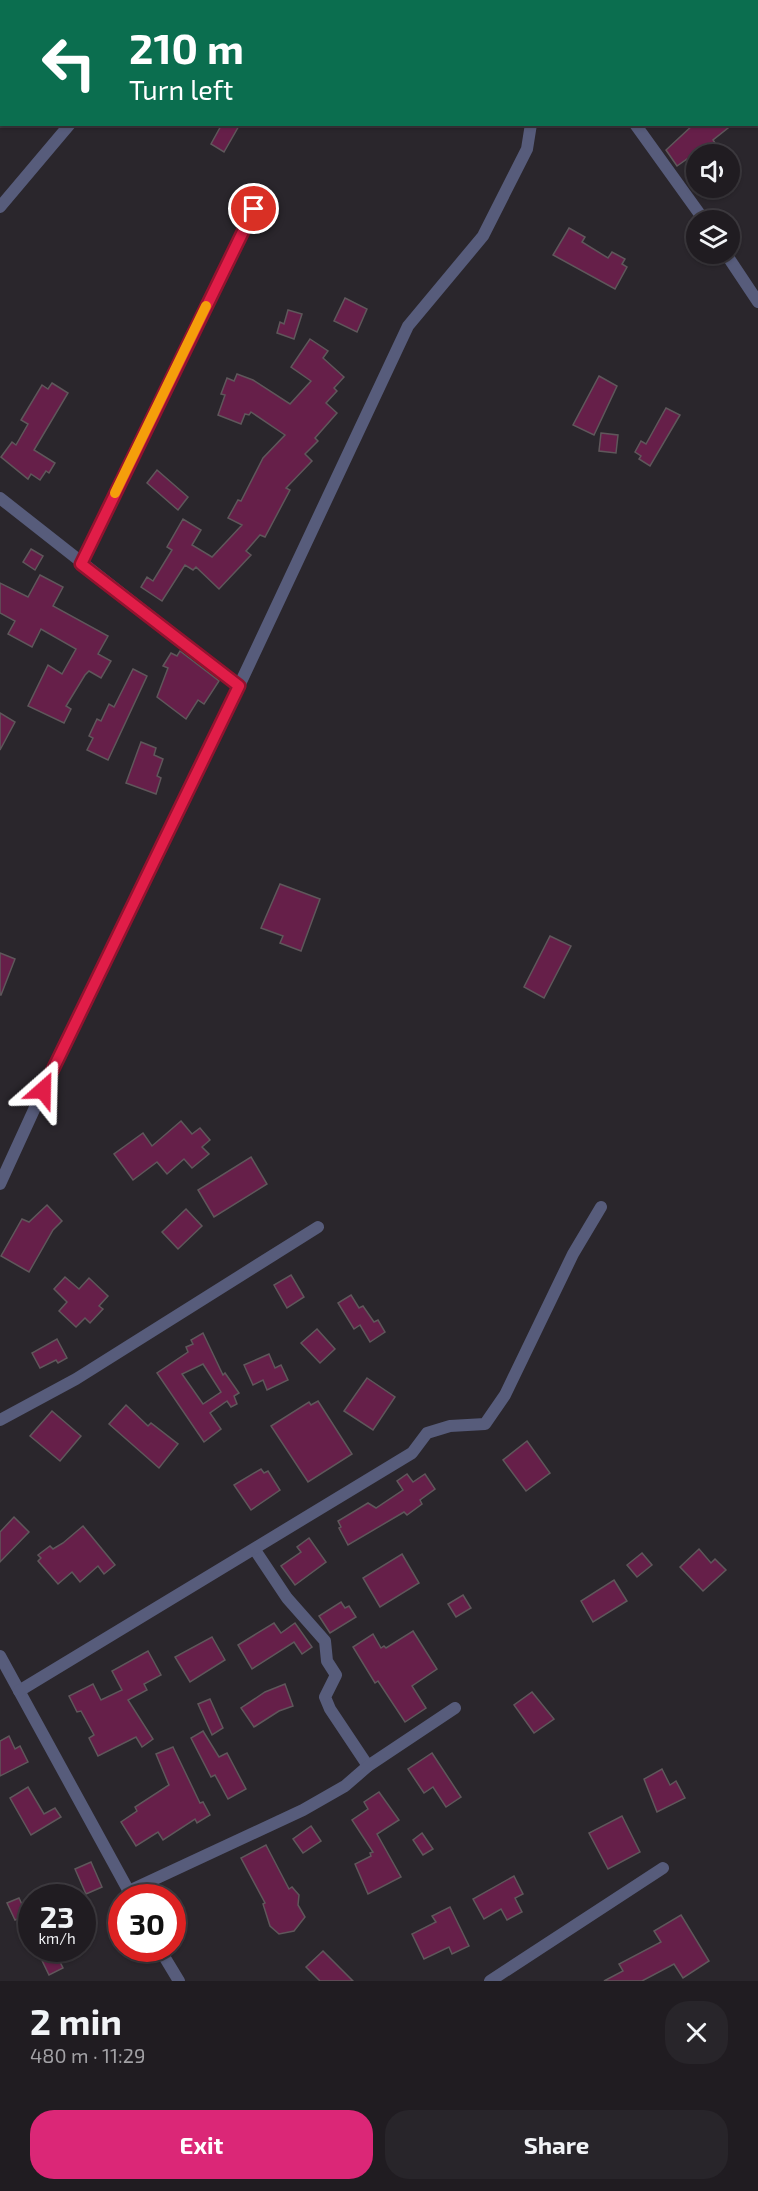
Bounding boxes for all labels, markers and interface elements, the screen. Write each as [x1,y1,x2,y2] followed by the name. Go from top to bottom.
[129,22,244,72] text: 210 m
[30,24,108,102] icon: left
[129,73,233,105] text: Turn left
[686,144,740,264] map controls
[686,144,740,198] button: sound
[228,183,279,234] pin
[237,192,270,225] icon: arrive
[686,210,740,264] button: layers
[11,1058,75,1122] position arrow
[108,1884,186,1962] speed limit sign: 30
[40,1898,74,1934] text: 23
[38,1929,76,1947] text: km/h
[30,1999,122,2042] text: 2 min
[665,2001,728,2064] button: close
[30,2043,145,2067] text: 480 m · 11:29
[30,2110,373,2179] button: Exit
[385,2110,728,2179] button: Share

